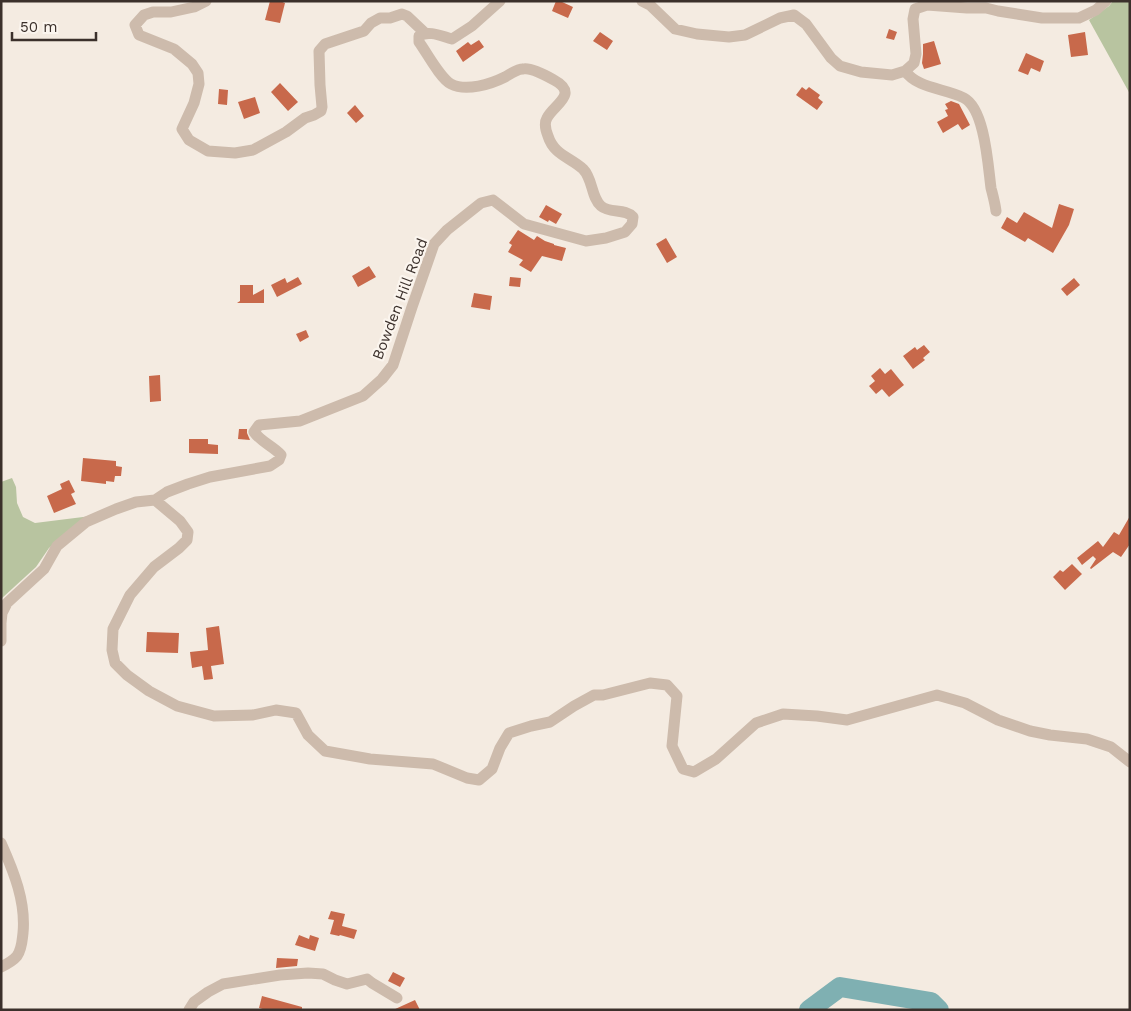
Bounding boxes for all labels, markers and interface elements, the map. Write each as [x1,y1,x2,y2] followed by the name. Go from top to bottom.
[12,10,96,42] scale bar
[20,18,57,36] text: 50 m
[369,236,431,362] street label: Bowden Hill Road

